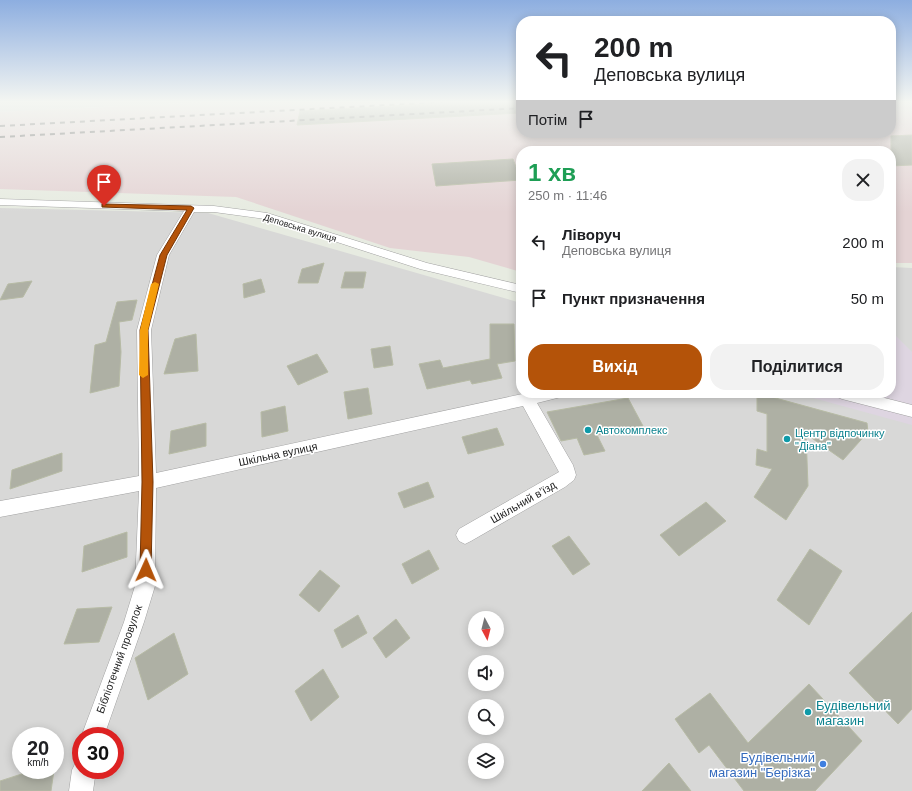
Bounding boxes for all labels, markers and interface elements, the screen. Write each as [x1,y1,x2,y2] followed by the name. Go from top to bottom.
[528,32,580,84] icon: left
[594,32,673,63] text: 200 m
[594,65,745,85] text: Деповська вулиця
[575,108,597,130] icon: arrive
[528,111,567,128] text: Потім
[528,159,576,186] text: 1 хв
[842,159,884,201] button: close
[87,165,121,206] pin
[93,171,115,193] icon: arrive
[528,188,607,203] text: 250 m · 11:46
[262,212,338,244] street label: Деповська вулиця
[562,226,621,243] text: Ліворуч
[528,231,550,253] icon: left
[842,234,884,251] text: 200 m
[562,243,671,258] text: Деповська вулиця
[528,287,550,309] icon: arrive
[562,290,705,307] text: Пункт призначення
[851,290,884,307] text: 50 m
[528,344,702,390] button: Вихід
[710,344,884,390] button: Поділитися
[596,424,668,436] place label: Автокомплекс
[583,425,593,435] marker: Автокомплекс
[795,427,885,452] place label: Центр відпочинку "Діана"
[782,434,792,444] marker: Центр відпочинку "Діана"
[237,440,319,468] street label: Шкільна вулиця
[488,478,558,526] street label: Шкільний в’їзд
[125,549,167,591] position arrow
[94,603,144,715] street label: Бібліотечний провулок
[468,611,504,647] north arrow
[468,611,504,779] map controls
[468,655,504,691] button: sound
[816,698,890,728] place label: Будівельний магазин
[468,699,504,735] button: search
[803,707,813,717] marker: Будівельний магазин
[72,727,124,779] speed limit sign: 30
[27,737,49,759] text: 20
[468,743,504,779] button: layers
[709,750,815,780] place label: Будівельний магазин "Берізка"
[27,757,49,768] text: km/h
[818,759,828,769] marker: Будівельний магазин "Берізка"

